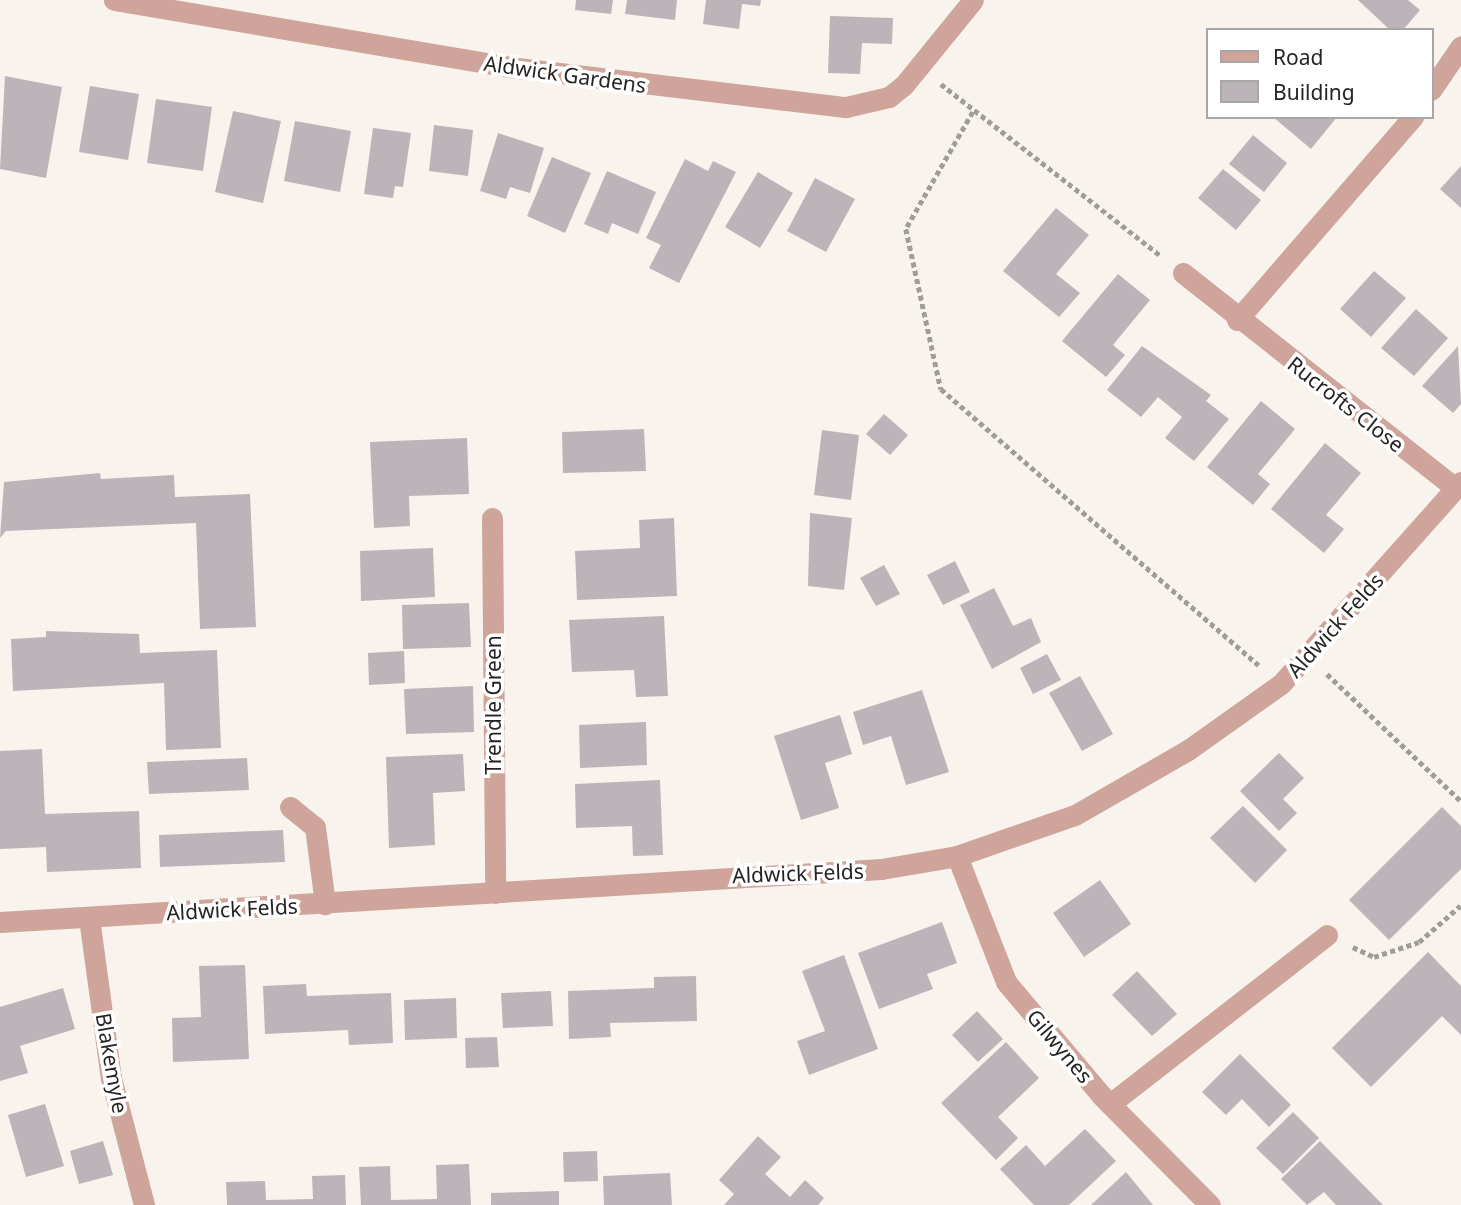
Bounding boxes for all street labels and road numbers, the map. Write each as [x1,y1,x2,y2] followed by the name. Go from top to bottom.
[482,50,648,98] street label: Aldwick Gardens
[1283,351,1409,457] street label: Rucrofts Close
[1282,568,1388,682] street label: Aldwick Felds
[480,635,506,775] street label: Trendle Green
[732,858,864,888] street label: Aldwick Felds
[166,893,298,925] street label: Aldwick Felds
[1022,1004,1098,1088] street label: Gilwynes
[91,1011,133,1115] street label: Blakemyle

